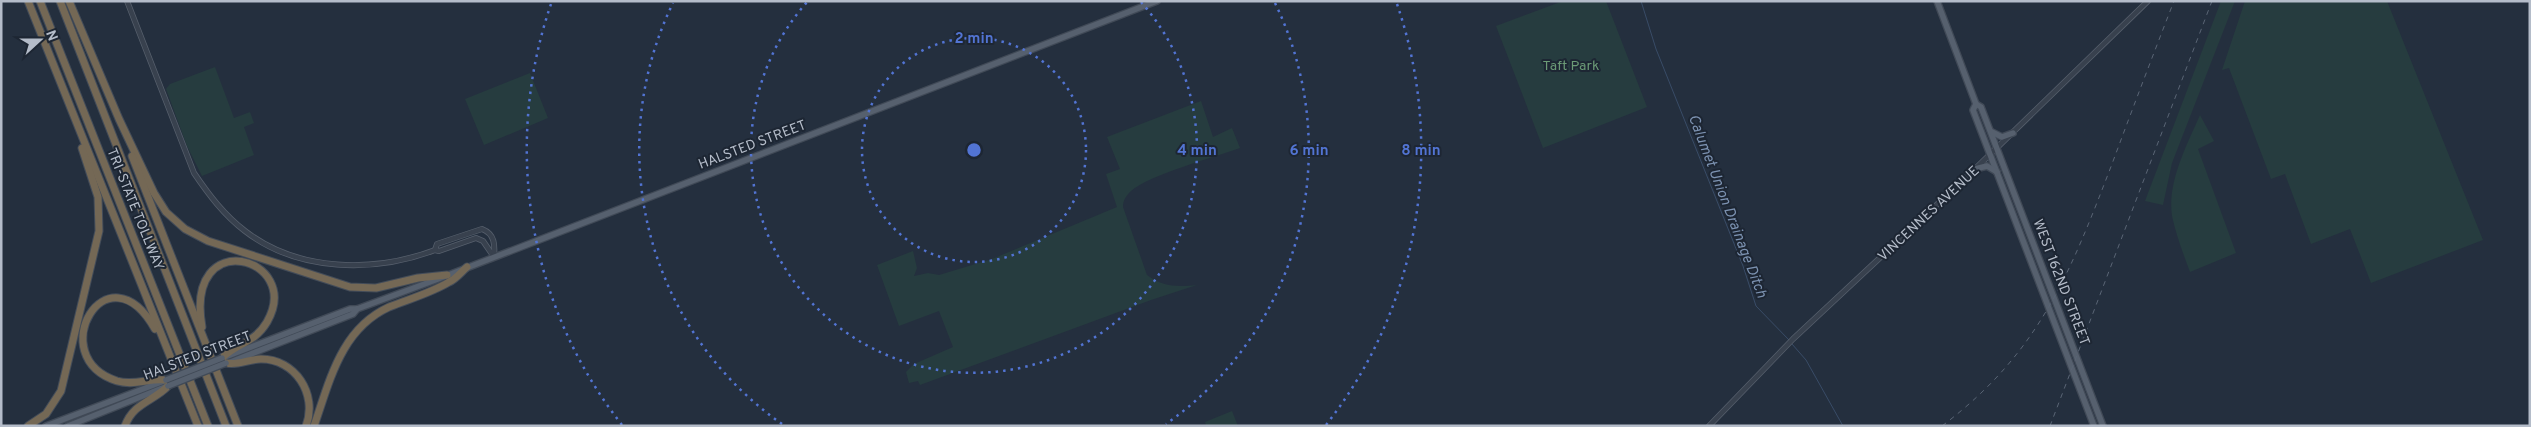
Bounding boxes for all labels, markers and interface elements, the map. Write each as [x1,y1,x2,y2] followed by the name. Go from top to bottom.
[15,15,65,65] north arrow
[41,28,60,44] text: N
[954,30,994,49] text: 2 min
[1543,58,1599,75] park label: Taft Park
[1683,112,1770,301] water label: Calumet Union Drainage Ditch
[696,117,809,174] street label: HALSTED STREET
[965,141,983,159] centre of rings
[1177,142,1217,161] text: 4 min
[1289,142,1329,161] text: 6 min
[1401,142,1441,161] text: 8 min
[102,146,167,273] street label: TRI-STATE TOLLWAY
[1875,163,1983,266] street label: VINCENNES AVENUE
[2029,217,2093,348] street label: WEST 162ND STREET
[141,328,254,385] street label: HALSTED STREET

